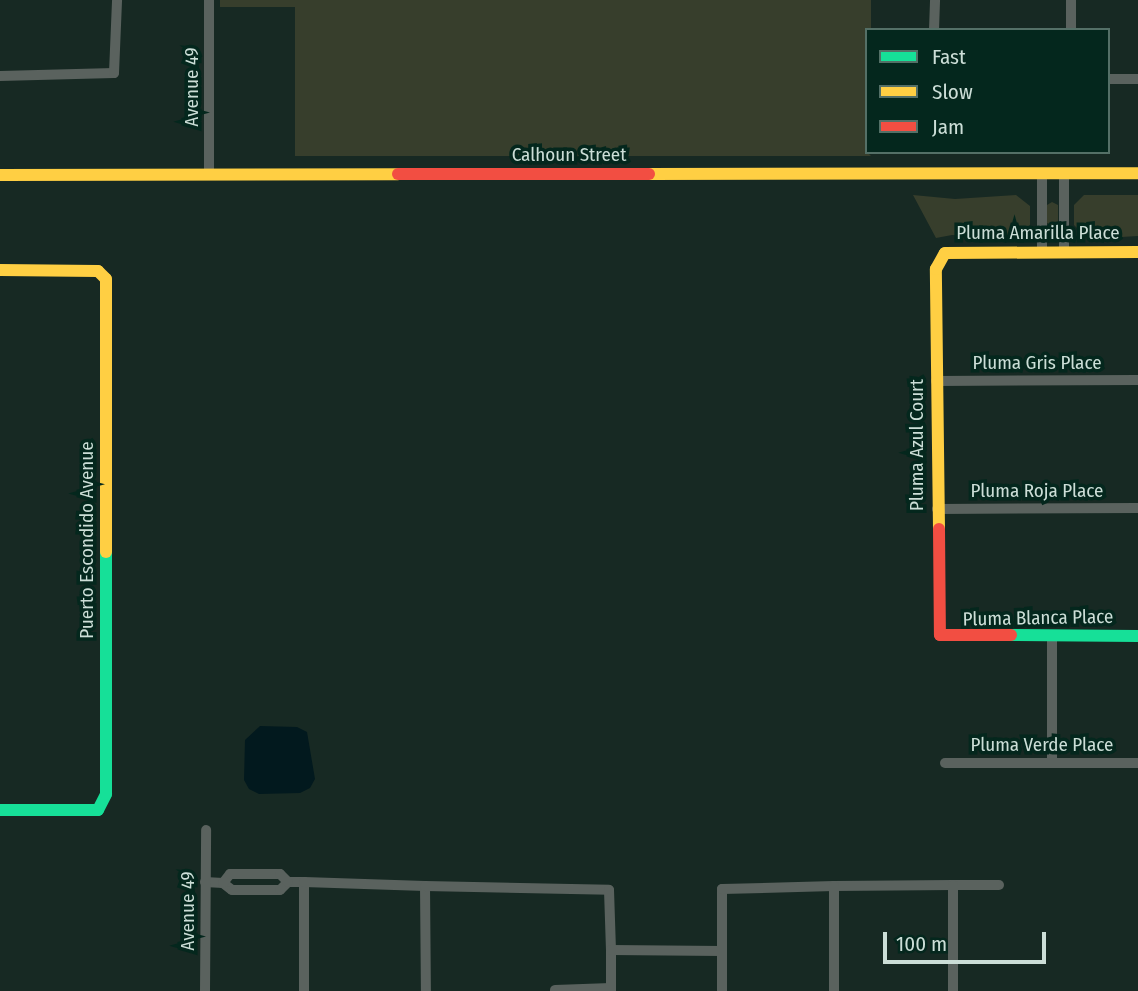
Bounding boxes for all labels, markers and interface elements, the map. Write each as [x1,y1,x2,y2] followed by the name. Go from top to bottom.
[865,28,1110,154] legend
[932,44,966,70] text: Fast
[181,47,203,127] street label: Avenue 49
[932,79,973,105] text: Slow
[932,114,964,140] text: Jam
[512,144,626,166] street label: Calhoun Street
[956,222,1120,244] street label: Pluma Amarilla Place
[972,352,1102,374] street label: Pluma Gris Place
[906,379,928,511] street label: Pluma Azul Court
[76,441,98,639] street label: Puerto Escondido Avenue
[971,480,1103,502] street label: Pluma Roja Place
[963,605,1113,631] street label: Pluma Blanca Place
[971,734,1113,756] street label: Pluma Verde Place
[177,871,199,951] street label: Avenue 49
[886,918,1049,962] scale bar
[896,931,947,957] text: 100 m

